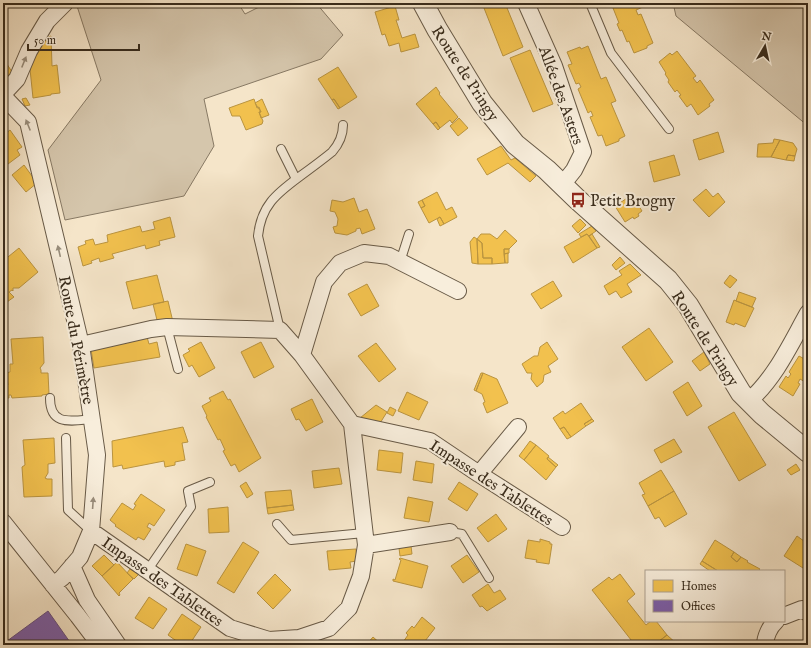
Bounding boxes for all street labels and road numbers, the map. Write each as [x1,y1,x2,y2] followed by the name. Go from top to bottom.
[426,23,503,126] street label: Route de Pringy
[533,43,587,148] street label: Allée des Asters
[53,274,97,406] street label: Route du Périmètre
[666,288,743,391] street label: Route de Pringy
[425,436,557,531] street label: Impasse des Tablettes
[97,533,227,632] street label: Impasse des Tablettes

